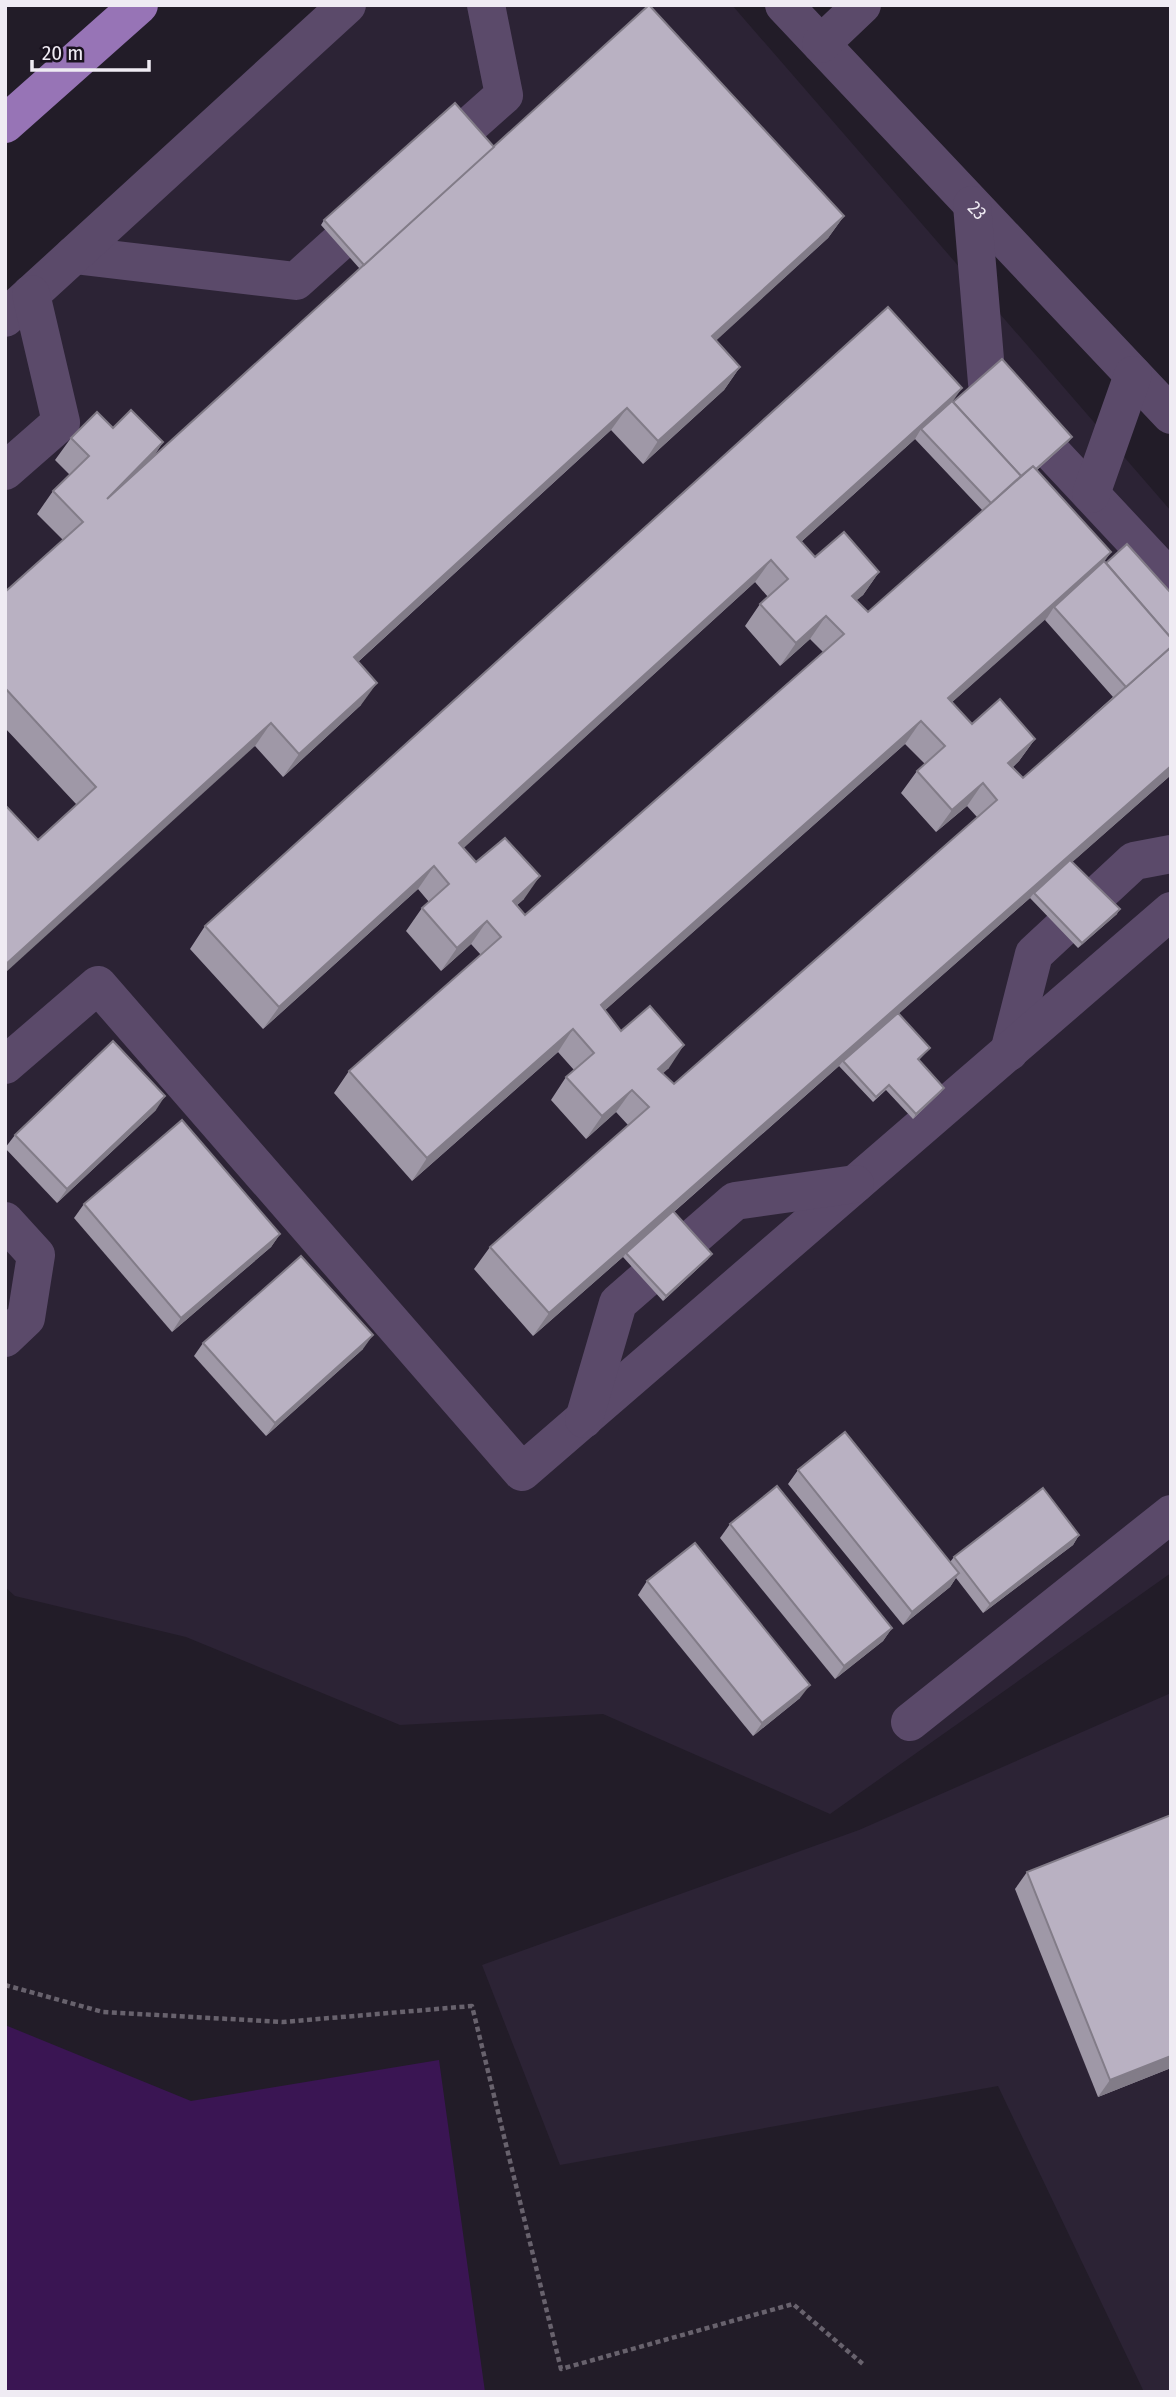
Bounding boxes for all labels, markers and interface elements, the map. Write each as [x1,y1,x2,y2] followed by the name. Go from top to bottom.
[32,28,149,72] scale bar
[42,40,83,66] text: 20 m
[963,196,992,224] street label: 23

